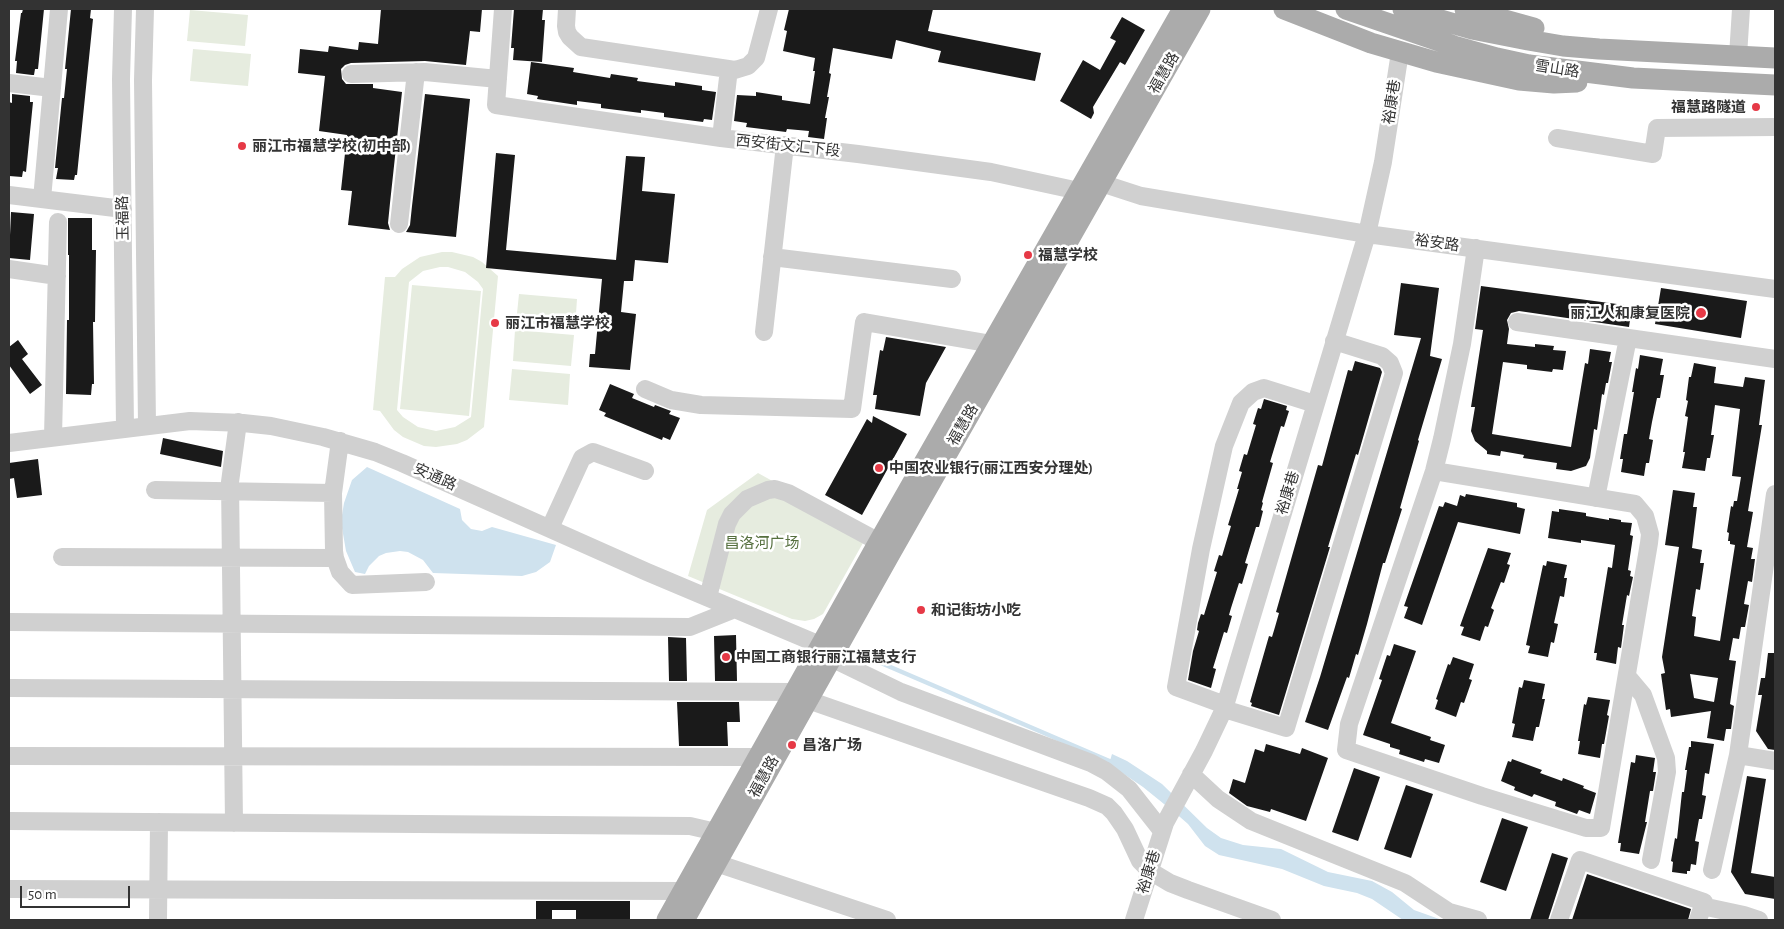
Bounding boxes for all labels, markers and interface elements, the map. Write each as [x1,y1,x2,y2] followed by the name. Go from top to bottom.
[1145,49,1183,97] street label: 福慧路
[1533,57,1581,81] street label: 雪山路
[1380,78,1404,126] street label: 裕康巷
[1671,98,1746,116] place label: 福慧路隧道
[1750,101,1762,113] marker: 福慧路隧道
[735,132,841,160] street label: 西安街文汇下段
[252,137,411,155] place label: 丽江市福慧学校(初中部)
[236,140,248,152] marker: 丽江市福慧学校(初中部)
[114,195,132,241] street label: 玉福路
[1413,231,1461,255] street label: 裕安路
[1038,246,1098,264] place label: 福慧学校
[1022,249,1034,261] marker: 福慧学校
[1570,304,1690,322] place label: 丽江人和康复医院
[1694,306,1708,320] marker: 丽江人和康复医院
[505,314,610,332] place label: 丽江市福慧学校
[489,317,501,329] marker: 丽江市福慧学校
[944,401,982,449] street label: 福慧路
[889,459,1093,477] place label: 中国农业银行(丽江西安分理处)
[411,460,459,494] street label: 安通路
[873,462,885,474] marker: 中国农业银行(丽江西安分理处)
[1273,469,1303,517] street label: 裕康巷
[725,534,799,552] park label: 昌洛河广场
[931,601,1021,619] place label: 和记街坊小吃
[915,604,927,616] marker: 和记街坊小吃
[736,648,916,666] place label: 中国工商银行丽江福慧支行
[720,651,732,663] marker: 中国工商银行丽江福慧支行
[802,736,862,754] place label: 昌洛广场
[786,739,798,751] marker: 昌洛广场
[745,753,783,801] street label: 福慧路
[1134,848,1164,896] street label: 裕康巷
[22,876,132,908] scale bar
[28,887,57,902] text: 50 m

